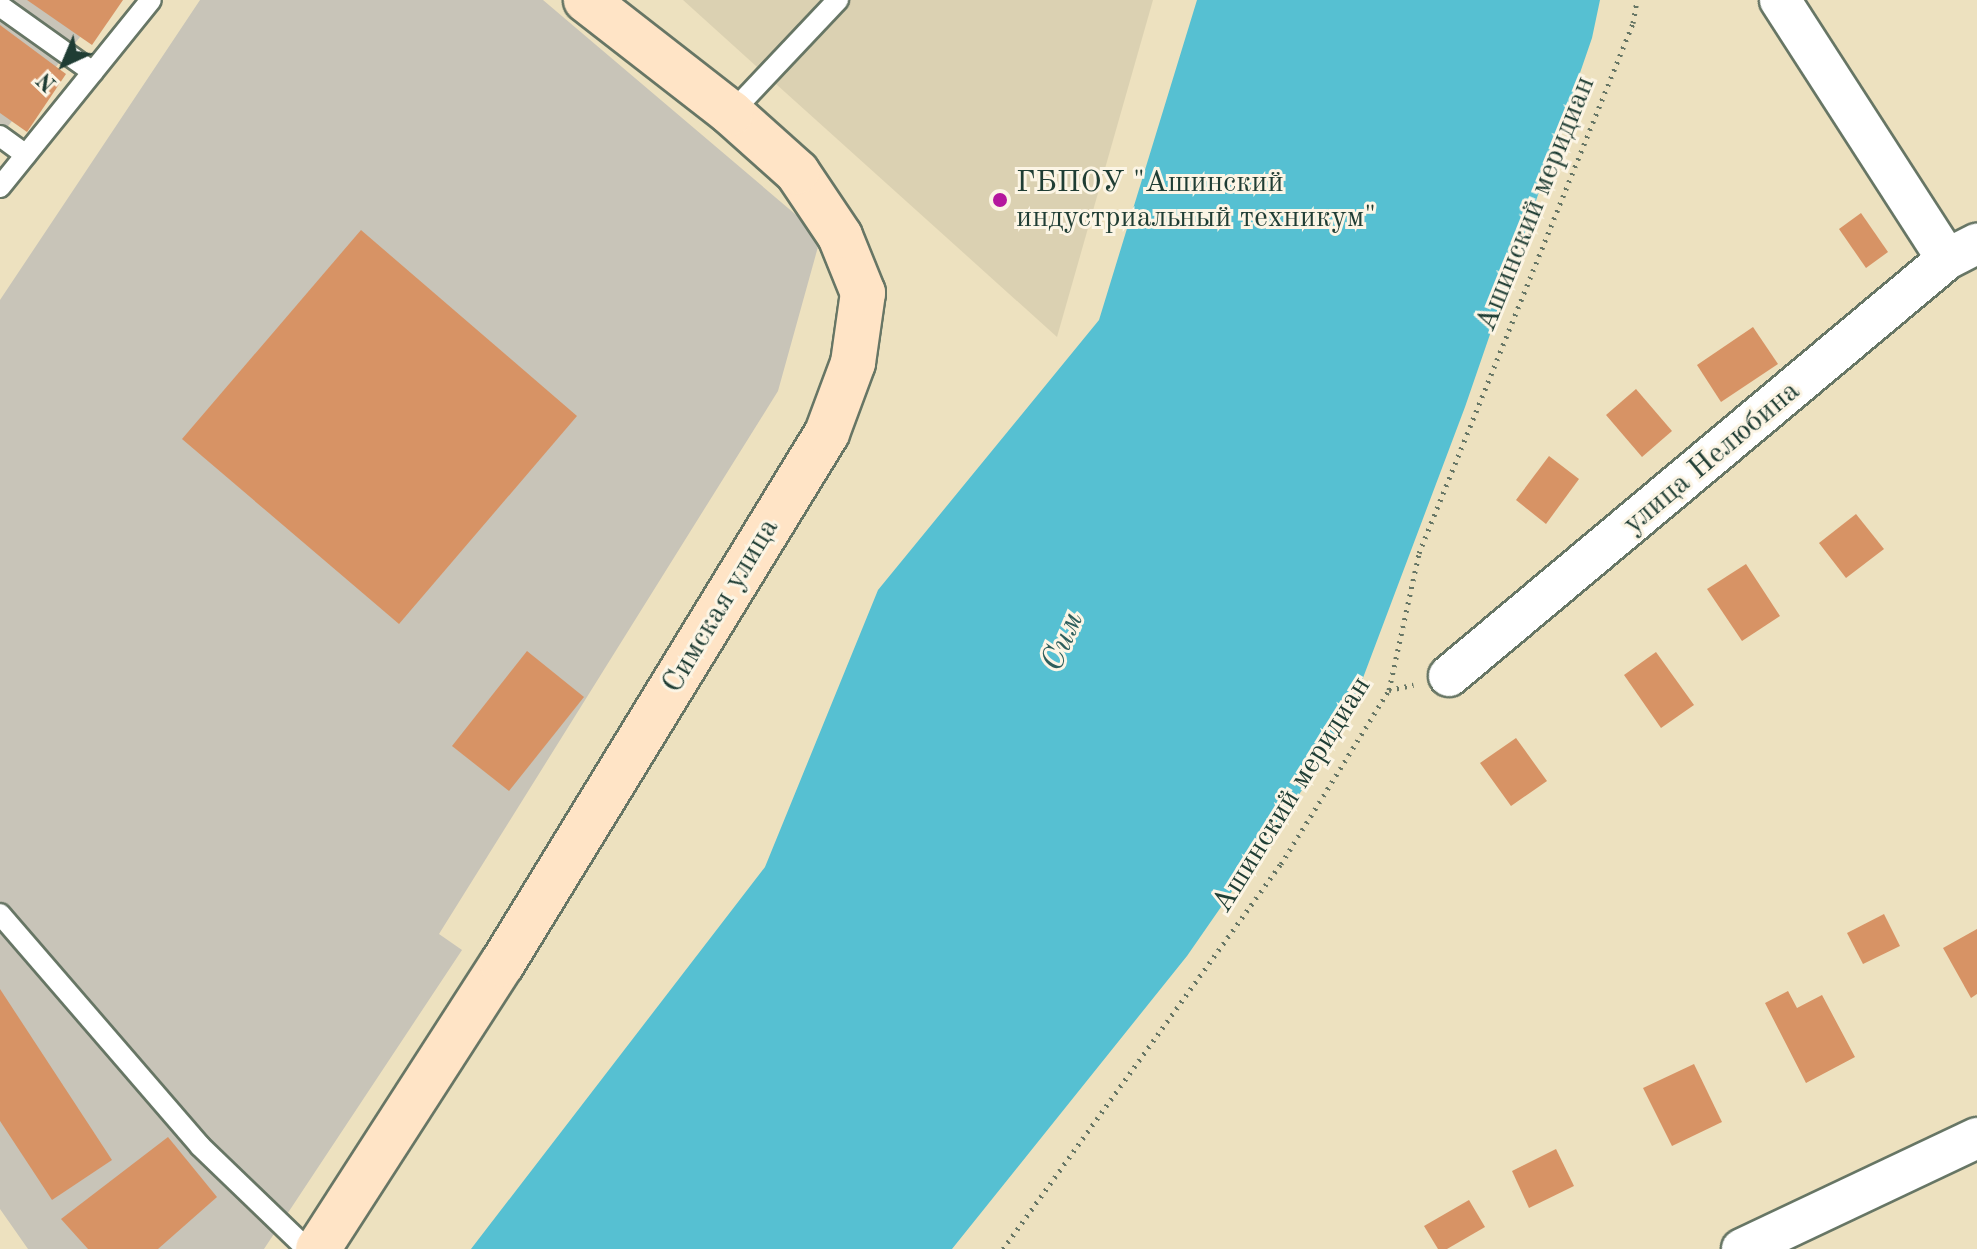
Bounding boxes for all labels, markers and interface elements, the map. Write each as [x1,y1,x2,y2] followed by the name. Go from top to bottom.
[24,24,104,104] north arrow
[34,68,61,95] text: N
[1468,71,1604,337] street label: Ашинский меридиан
[1016,165,1376,236] place label: ГБПОУ "Ашинский индустриальный техникум"
[991,191,1009,209] marker: ГБПОУ "Ашинский индустриальный техникум"
[1616,374,1808,542] street label: улица Нелюбина
[655,512,787,700] street label: Симская улица
[1034,606,1094,678] water label: Сим
[1205,670,1379,920] street label: Ашинский меридиан

